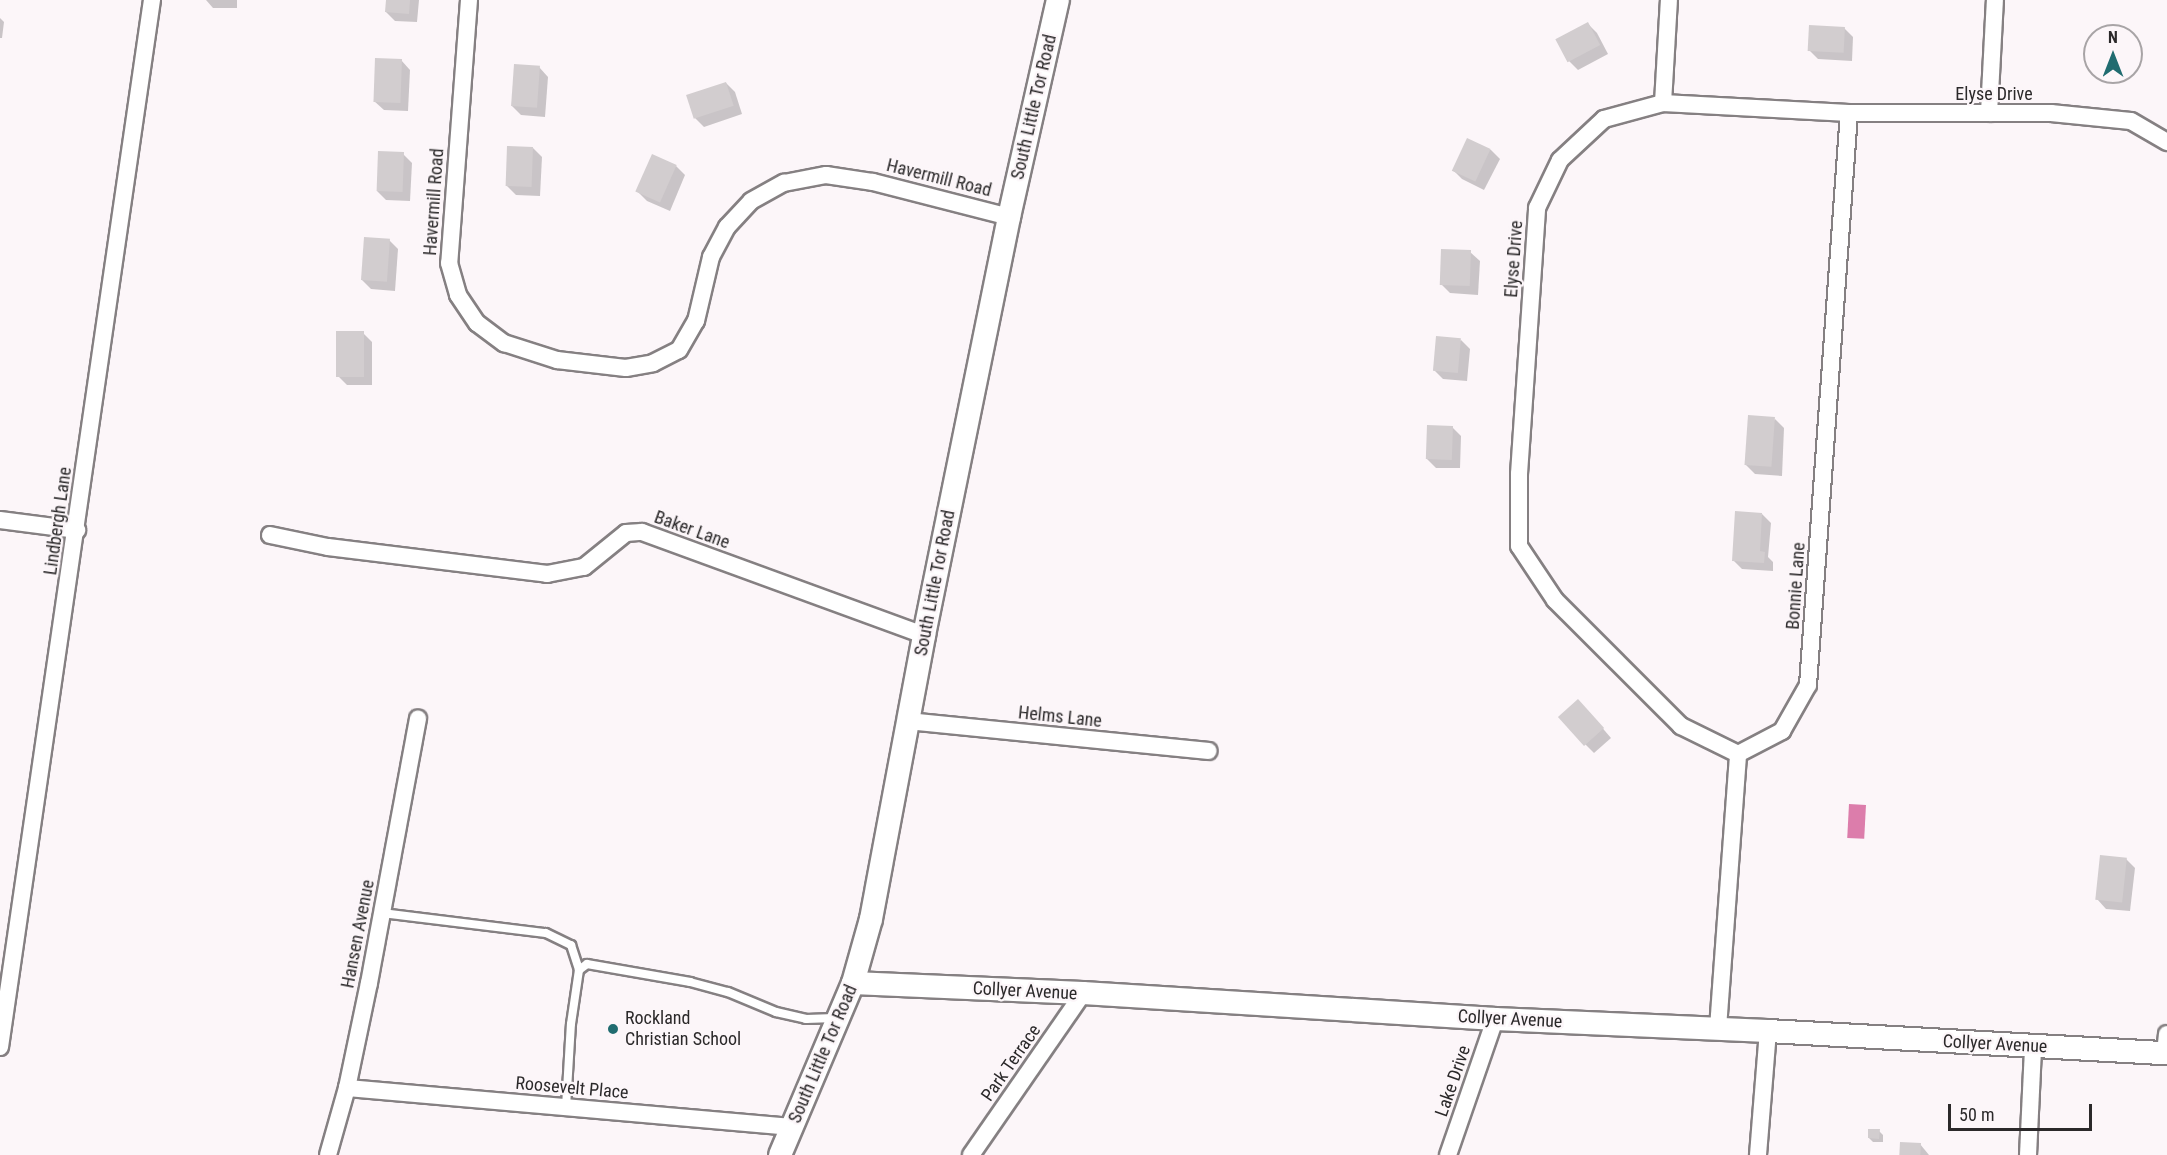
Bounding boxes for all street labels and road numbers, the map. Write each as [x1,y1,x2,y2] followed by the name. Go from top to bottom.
[1007,32,1061,182] street label: South Little Tor Road
[1955,83,2033,105] street label: Elyse Drive
[419,148,449,256] street label: Havermill Road
[884,155,994,201] street label: Havermill Road
[1501,220,1527,298] street label: Elyse Drive
[40,466,76,576] street label: Lindbergh Lane
[651,506,733,554] street label: Baker Lane
[910,508,960,658] street label: South Little Tor Road
[1782,542,1810,630] street label: Bonnie Lane
[1017,702,1103,732] street label: Helms Lane
[337,878,379,990] street label: Hansen Avenue
[972,977,1078,1005] street label: Collyer Avenue
[784,981,862,1127] street label: South Little Tor Road
[1457,1005,1563,1033] street label: Collyer Avenue
[977,1020,1045,1106] street label: Park Terrace
[1942,1030,2048,1058] street label: Collyer Avenue
[1431,1043,1475,1119] street label: Lake Drive
[515,1072,629,1104] street label: Roosevelt Place

